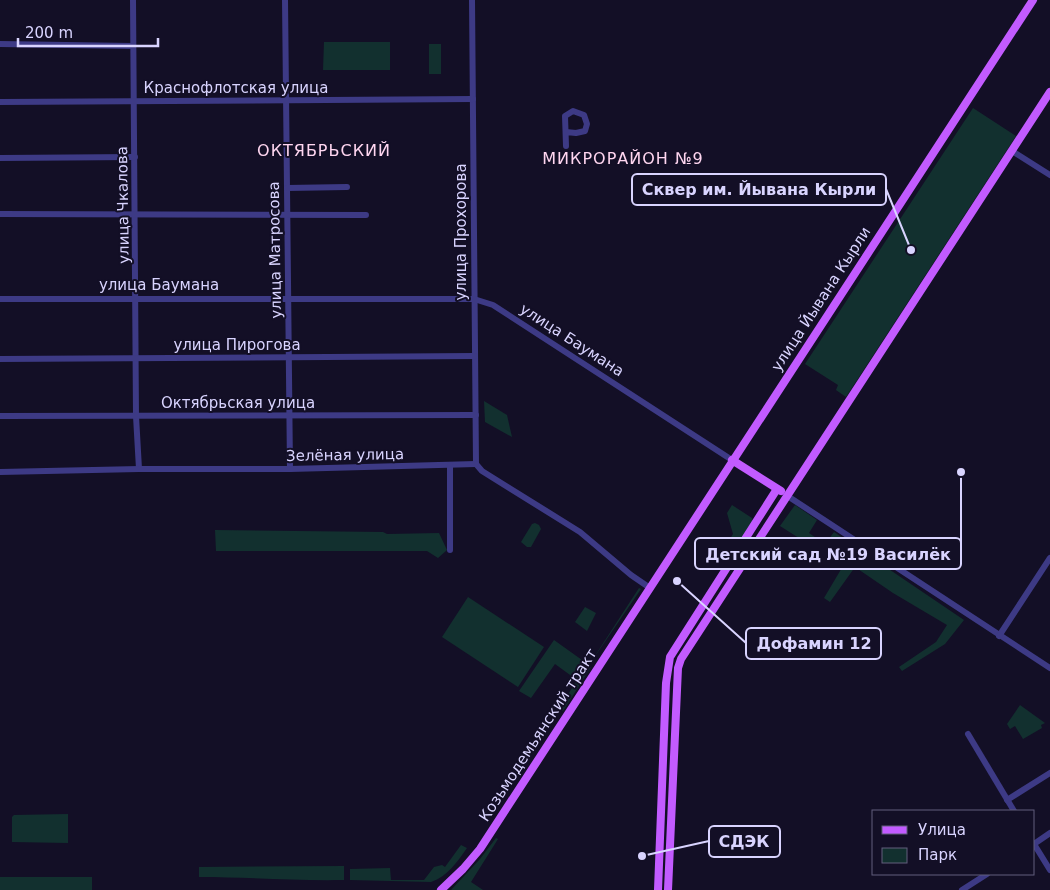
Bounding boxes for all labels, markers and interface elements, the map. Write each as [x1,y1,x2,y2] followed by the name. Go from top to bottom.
[18,15,158,47] scale bar
[25,24,73,42] text: 200 m
[144,79,328,97] street label: Краснофлотская улица
[257,141,391,160] district label: ОКТЯБРЬСКИЙ
[113,146,133,264] street label: улица Чкалова
[542,149,704,168] district label: МИКРОРАЙОН №9
[452,163,470,301] street label: улица Прохорова
[632,174,886,205] callout: Сквер им. Йывана Кырли
[642,180,876,199] text: Сквер им. Йывана Кырли
[265,181,285,319] street label: улица Матросова
[767,223,874,375] street label: улица Йывана Кырли
[99,276,219,294] street label: улица Баумана
[517,300,627,380] street label: улица Баумана
[173,336,301,354] street label: улица Пирогова
[161,394,315,412] street label: Октябрьская улица
[286,445,404,465] street label: Зелёная улица
[695,538,961,569] callout: Детский сад №19 Василёк
[705,545,951,564] text: Детский сад №19 Василёк
[746,628,881,659] callout: Дофамин 12
[756,634,872,653] text: Дофамин 12
[475,645,601,825] street label: Козьмодемьянский тракт
[872,810,1035,875] legend
[918,821,966,839] text: Улица
[709,826,780,857] callout: СДЭК
[719,832,769,851] text: СДЭК
[918,846,957,864] text: Парк

